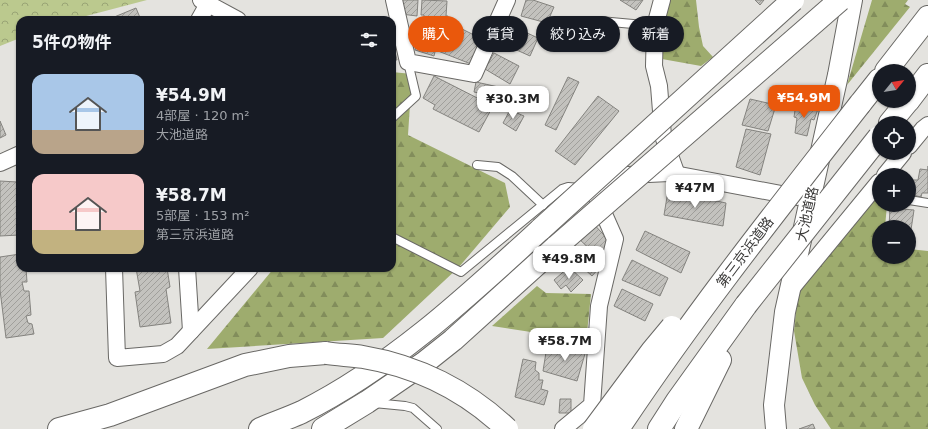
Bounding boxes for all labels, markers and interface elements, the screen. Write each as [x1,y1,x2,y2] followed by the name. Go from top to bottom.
[408,16,464,52] chip: 購入
[472,16,528,52] chip: 賃貸
[536,16,620,52] chip: 絞り込み
[628,16,684,52] chip: 新着
[358,29,380,51] icon: filters
[32,32,112,52] text: 5件の物件
[872,64,916,108] north arrow
[872,64,916,264] map controls
[156,85,227,105] text: ¥54.9M
[771,85,837,119] pin: ¥54.9M
[480,86,546,120] pin: ¥30.3M
[64,90,112,138] icon: home
[777,90,831,105] text: ¥54.9M
[486,91,540,106] text: ¥30.3M
[156,108,250,123] text: 4部屋 · 120 m²
[872,116,916,160] button: locate
[156,127,208,142] text: 大池道路
[872,168,916,212] button: +
[671,175,719,209] pin: ¥47M
[675,180,715,195] text: ¥47M
[156,185,227,205] text: ¥58.7M
[793,185,821,243] street label: 大池道路
[64,190,112,238] icon: home
[156,208,250,223] text: 5部屋 · 153 m²
[713,214,777,290] street label: 第三京浜道路
[872,220,916,264] button: −
[156,227,234,242] text: 第三京浜道路
[536,246,602,280] pin: ¥49.8M
[542,251,596,266] text: ¥49.8M
[532,328,598,362] pin: ¥58.7M
[538,333,592,348] text: ¥58.7M

